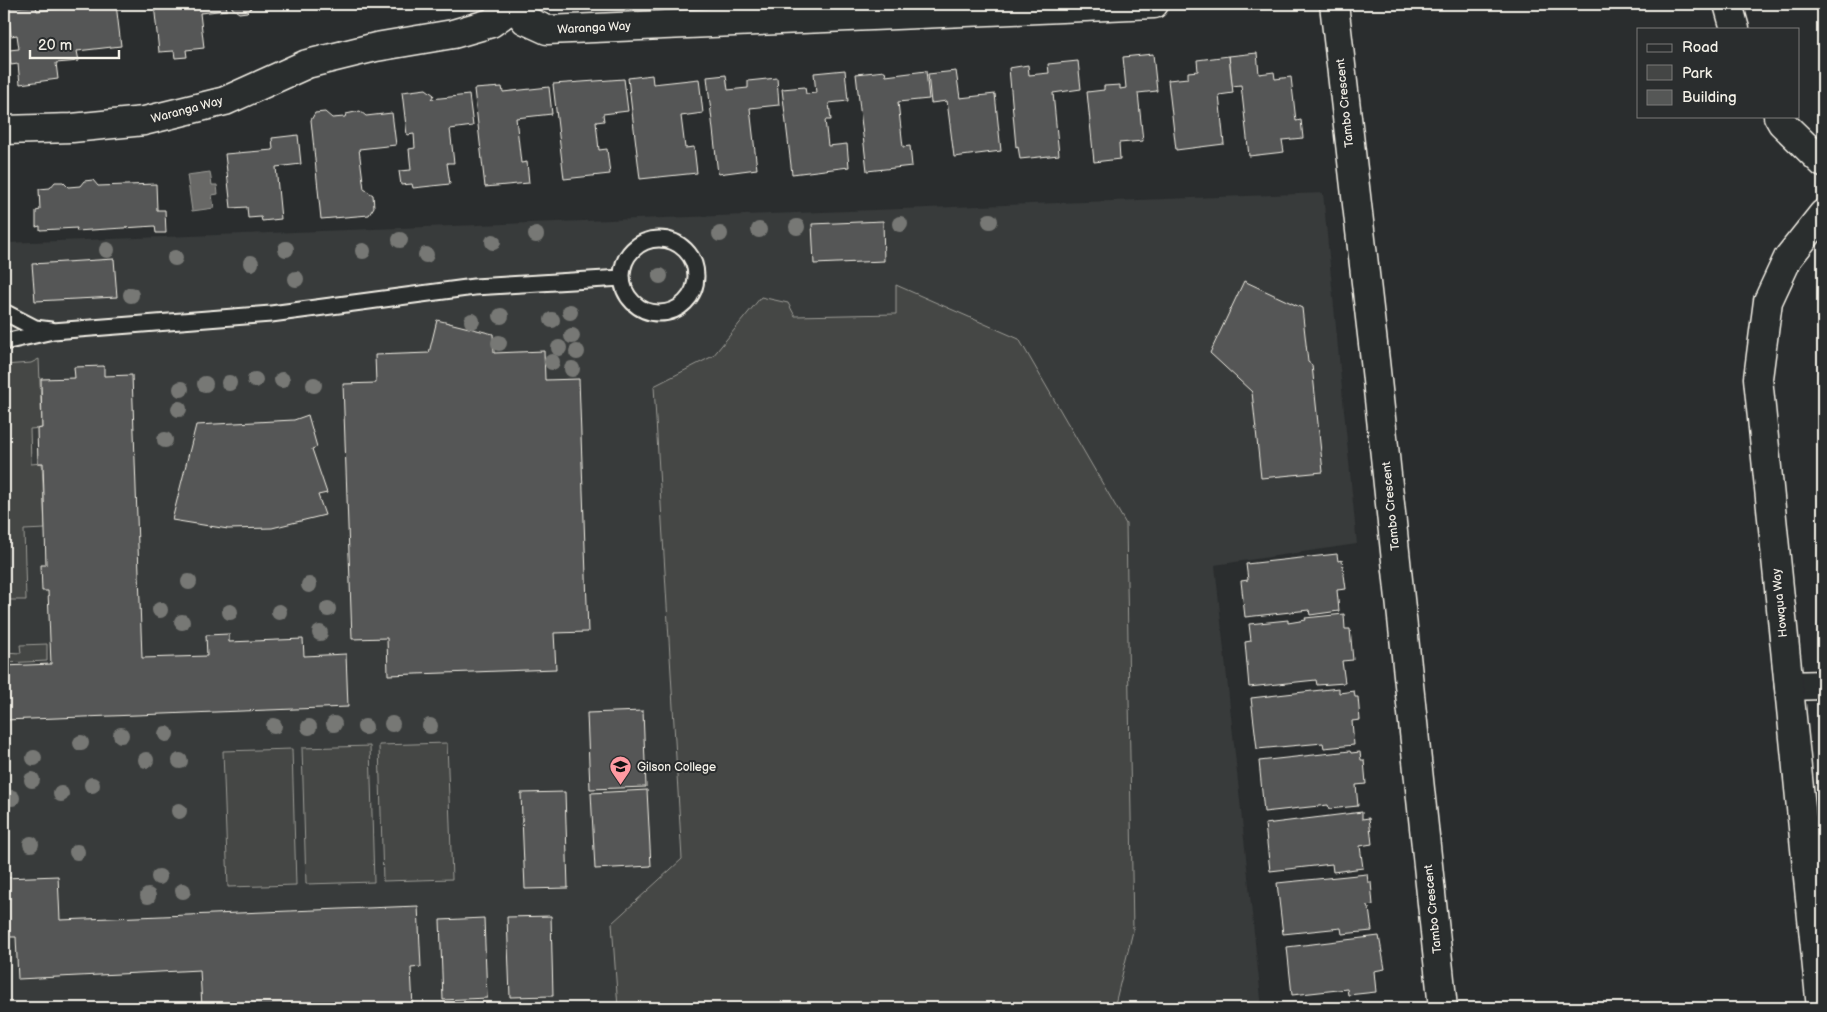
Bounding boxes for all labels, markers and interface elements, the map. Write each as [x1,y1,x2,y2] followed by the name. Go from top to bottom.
[557,19,632,37] street label: Waranga Way
[30,28,119,60] scale bar
[1637,28,1800,118] legend
[38,36,72,55] text: 20 m
[1682,38,1718,57] text: Road
[1333,58,1357,148] street label: Tambo Crescent
[1682,64,1713,83] text: Park
[1682,88,1737,107] text: Building
[149,93,225,127] street label: Waranga Way
[1379,461,1403,551] street label: Tambo Crescent
[1769,567,1791,638] street label: Howqua Way
[609,755,633,786] school or university icon: Gilson College
[637,760,716,775] place label: Gilson College
[1421,864,1445,954] street label: Tambo Crescent

